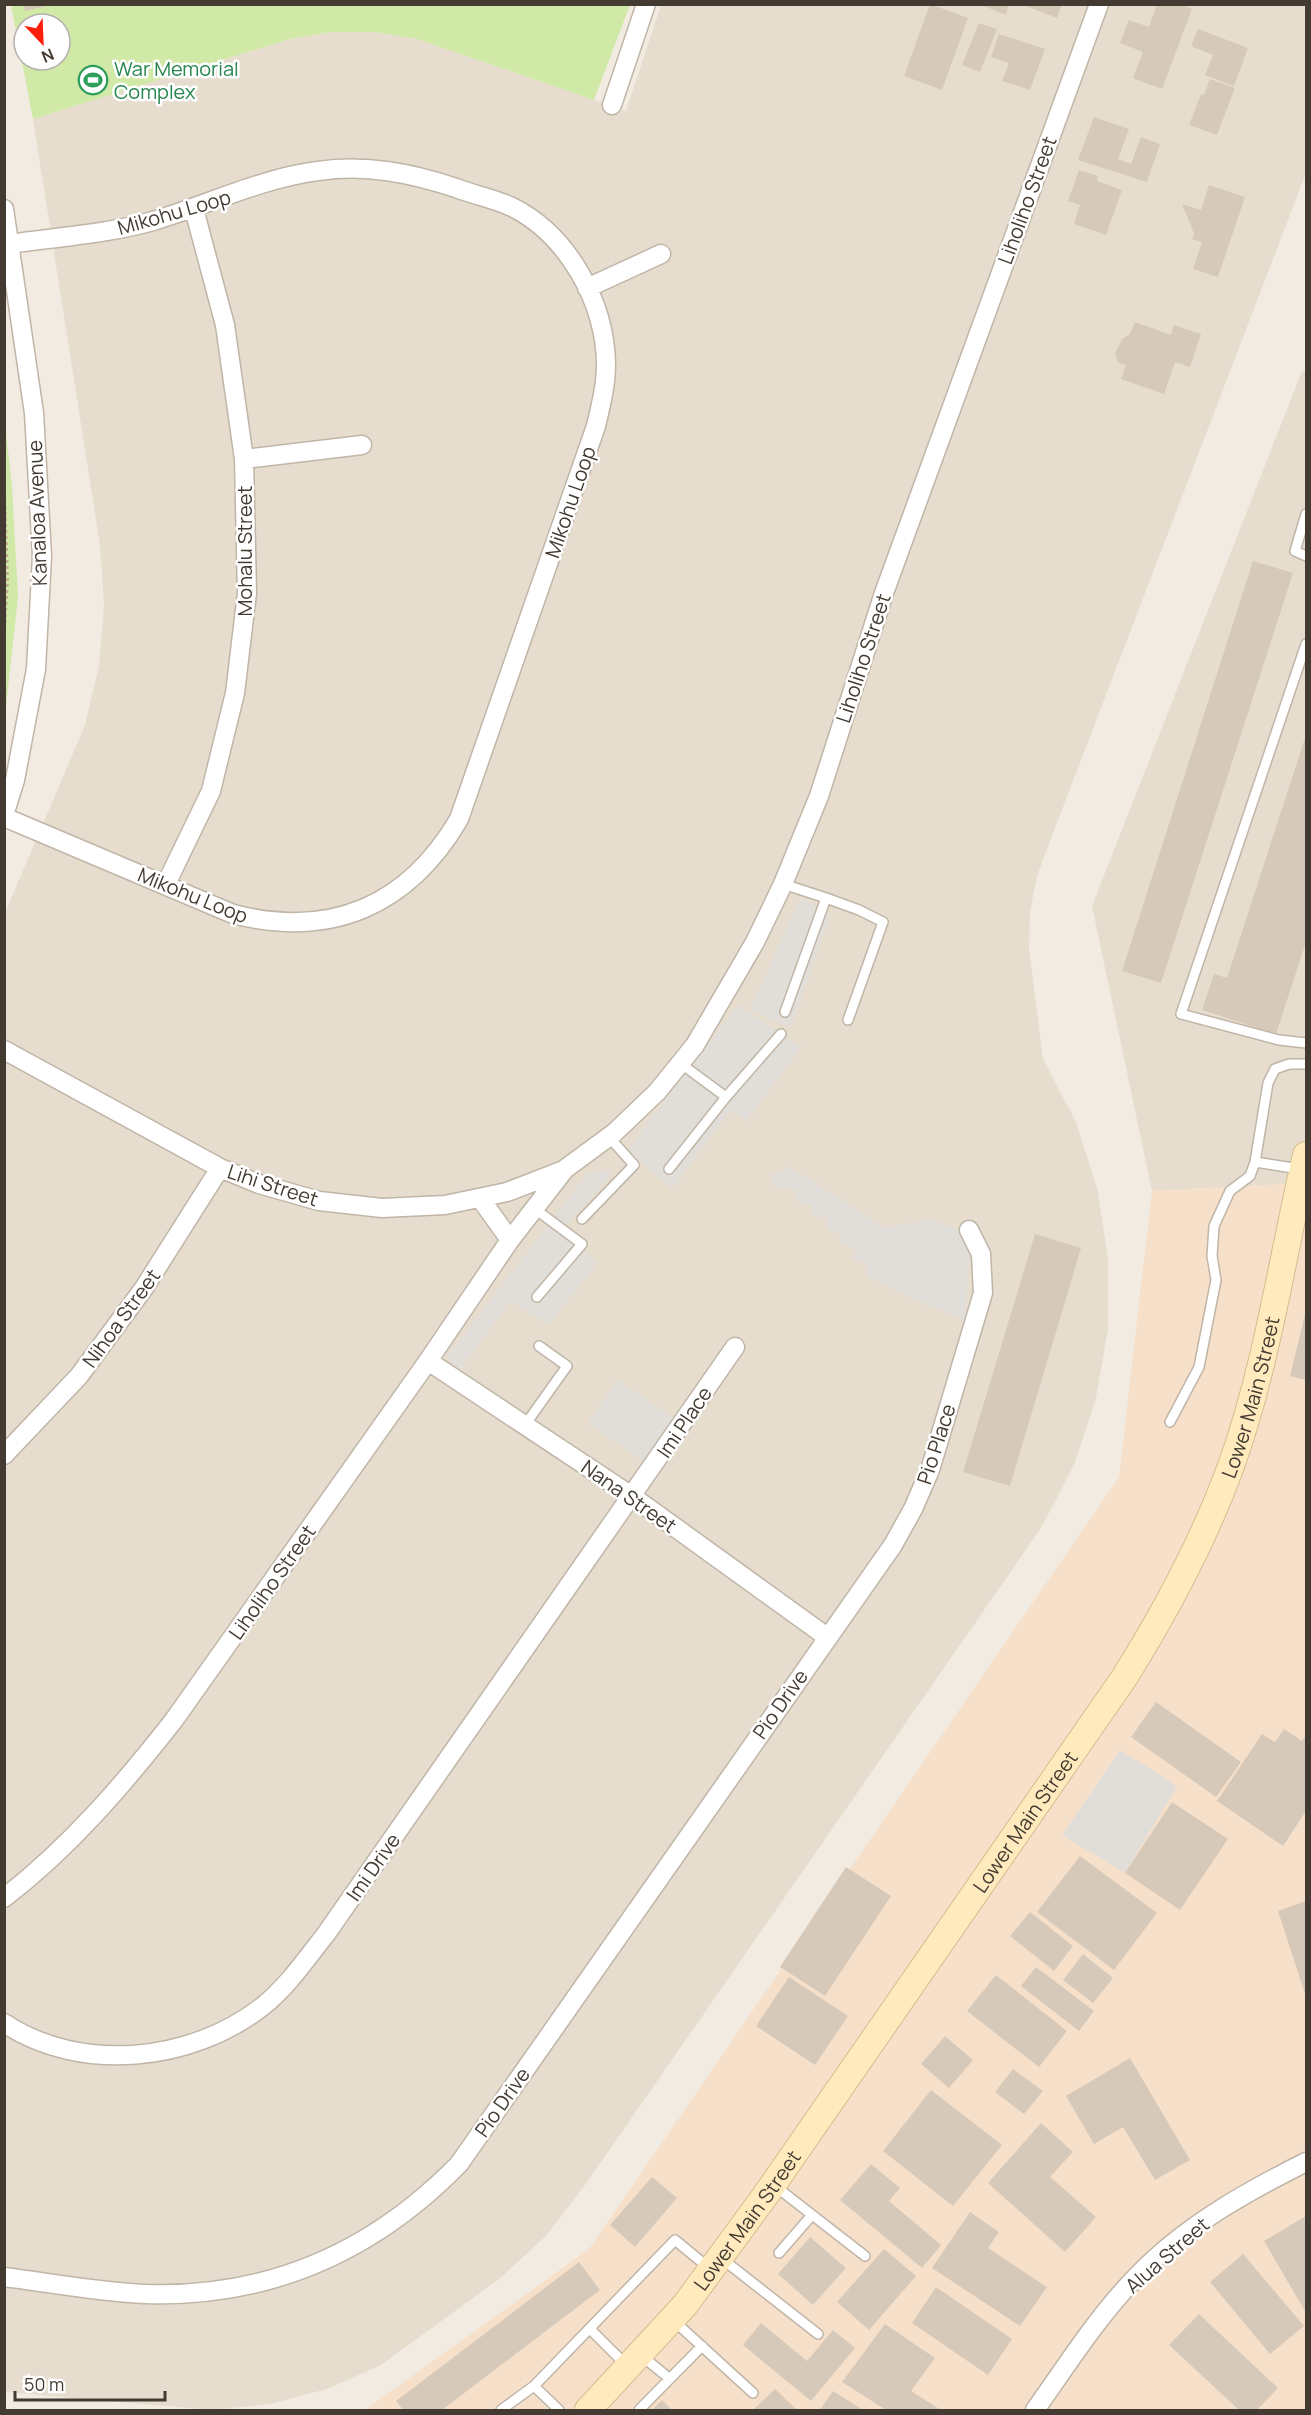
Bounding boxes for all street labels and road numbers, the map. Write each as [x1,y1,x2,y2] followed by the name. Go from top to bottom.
[991,132,1063,268] street label: Liholiho Street
[114,183,234,241] street label: Mikohu Loop
[21,440,53,586] street label: Kanaloa Avenue
[538,442,602,561] street label: Mikohu Loop
[231,486,258,616] street label: Mohalu Street
[829,590,897,726] street label: Liholiho Street
[134,861,252,929] street label: Mikohu Loop
[224,1158,322,1212] street label: Lihi Street
[76,1263,166,1373] street label: Nihoa Street
[1214,1314,1285,1482] street label: Lower Main Street
[650,1381,718,1463] street label: Imi Place
[910,1400,962,1488] street label: Pio Place
[576,1453,682,1539] street label: Nana Street
[222,1519,322,1645] street label: Liholiho Street
[746,1664,814,1744] street label: Pio Drive
[966,1745,1083,1898] street label: Lower Main Street
[340,1828,406,1906] street label: Imi Drive
[468,2062,536,2142] street label: Pio Drive
[687,2145,806,2296] street label: Lower Main Street
[1119,2211,1215,2299] street label: Alua Street

